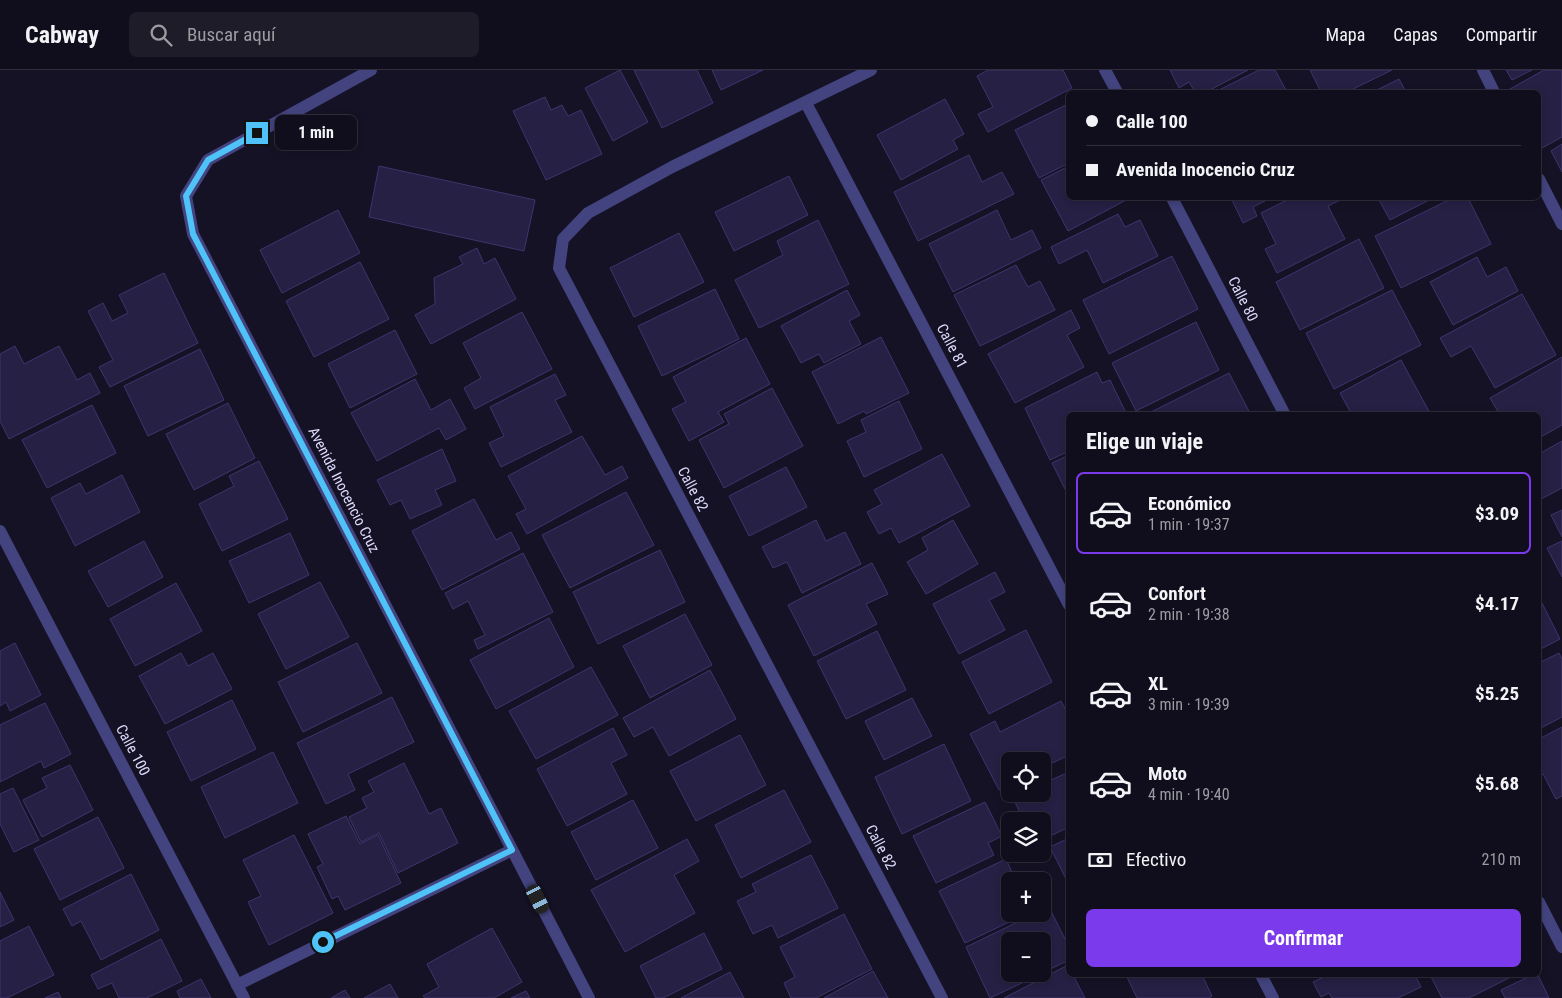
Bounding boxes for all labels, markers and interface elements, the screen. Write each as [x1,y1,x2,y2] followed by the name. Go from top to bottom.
[129,12,479,57] search box
[25,21,99,49] text: Cabway
[147,21,175,49] icon: search
[187,23,275,46] text: Buscar aquí
[1326,24,1365,45] text: Mapa
[1393,24,1438,45] text: Capas
[1466,24,1537,45] text: Compartir
[1116,110,1188,133] text: Calle 100
[274,116,357,150] callout: 1 min
[246,122,268,144] route end
[298,123,334,142] text: 1 min
[1116,158,1295,181] text: Avenida Inocencio Cruz
[1224,274,1262,324] street label: Calle 80
[933,321,971,371] street label: Calle 81
[305,424,383,556] street label: Avenida Inocencio Cruz
[1086,429,1203,454] text: Elige un viaje
[674,464,712,514] street label: Calle 82
[1088,491,1133,536] icon: car
[1148,492,1231,515] text: Económico
[1475,502,1519,525] text: $3.09
[1148,515,1230,534] text: 1 min · 19:37
[1088,581,1133,626] icon: car
[1148,582,1206,605] text: Confort
[1475,592,1519,615] text: $4.17
[1148,605,1230,624] text: 2 min · 19:38
[1088,671,1133,716] icon: car
[1148,672,1168,695] text: XL
[1475,682,1519,705] text: $5.25
[1148,695,1230,714] text: 3 min · 19:39
[112,721,154,779] street label: Calle 100
[1001,752,1051,982] map controls
[1001,752,1051,802] button: locate
[1088,761,1133,806] icon: car
[1148,762,1187,785] text: Moto
[1475,772,1519,795] text: $5.68
[1148,785,1230,804] text: 4 min · 19:40
[1001,812,1051,862] button: layers
[862,822,900,872] street label: Calle 82
[1086,846,1114,874] icon: cash
[1126,848,1186,871] text: Efectivo
[1482,850,1521,869] text: 210 m
[1001,872,1051,922] button: +
[524,882,551,916] car
[1086,909,1521,967] button: Confirmar
[312,931,334,953] route start
[1001,932,1051,982] button: −

